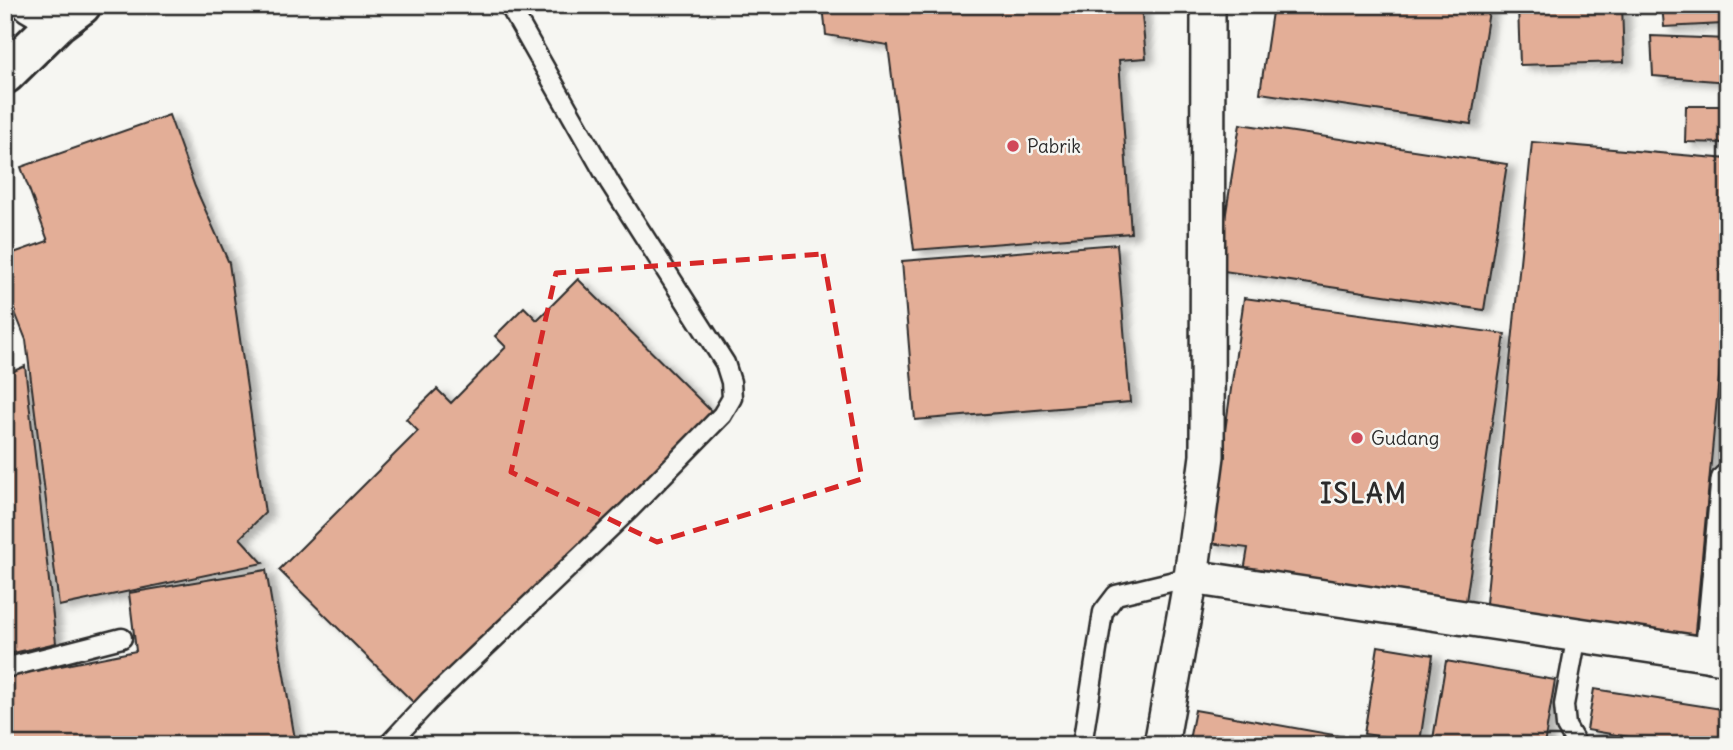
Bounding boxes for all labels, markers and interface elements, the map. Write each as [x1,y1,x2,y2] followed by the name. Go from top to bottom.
[1027,134,1081,158] place label: Pabrik
[1005,138,1021,154] marker: Pabrik
[1371,426,1439,450] place label: Gudang
[1349,430,1365,446] marker: Gudang
[1320,477,1408,510] district label: ISLAM

